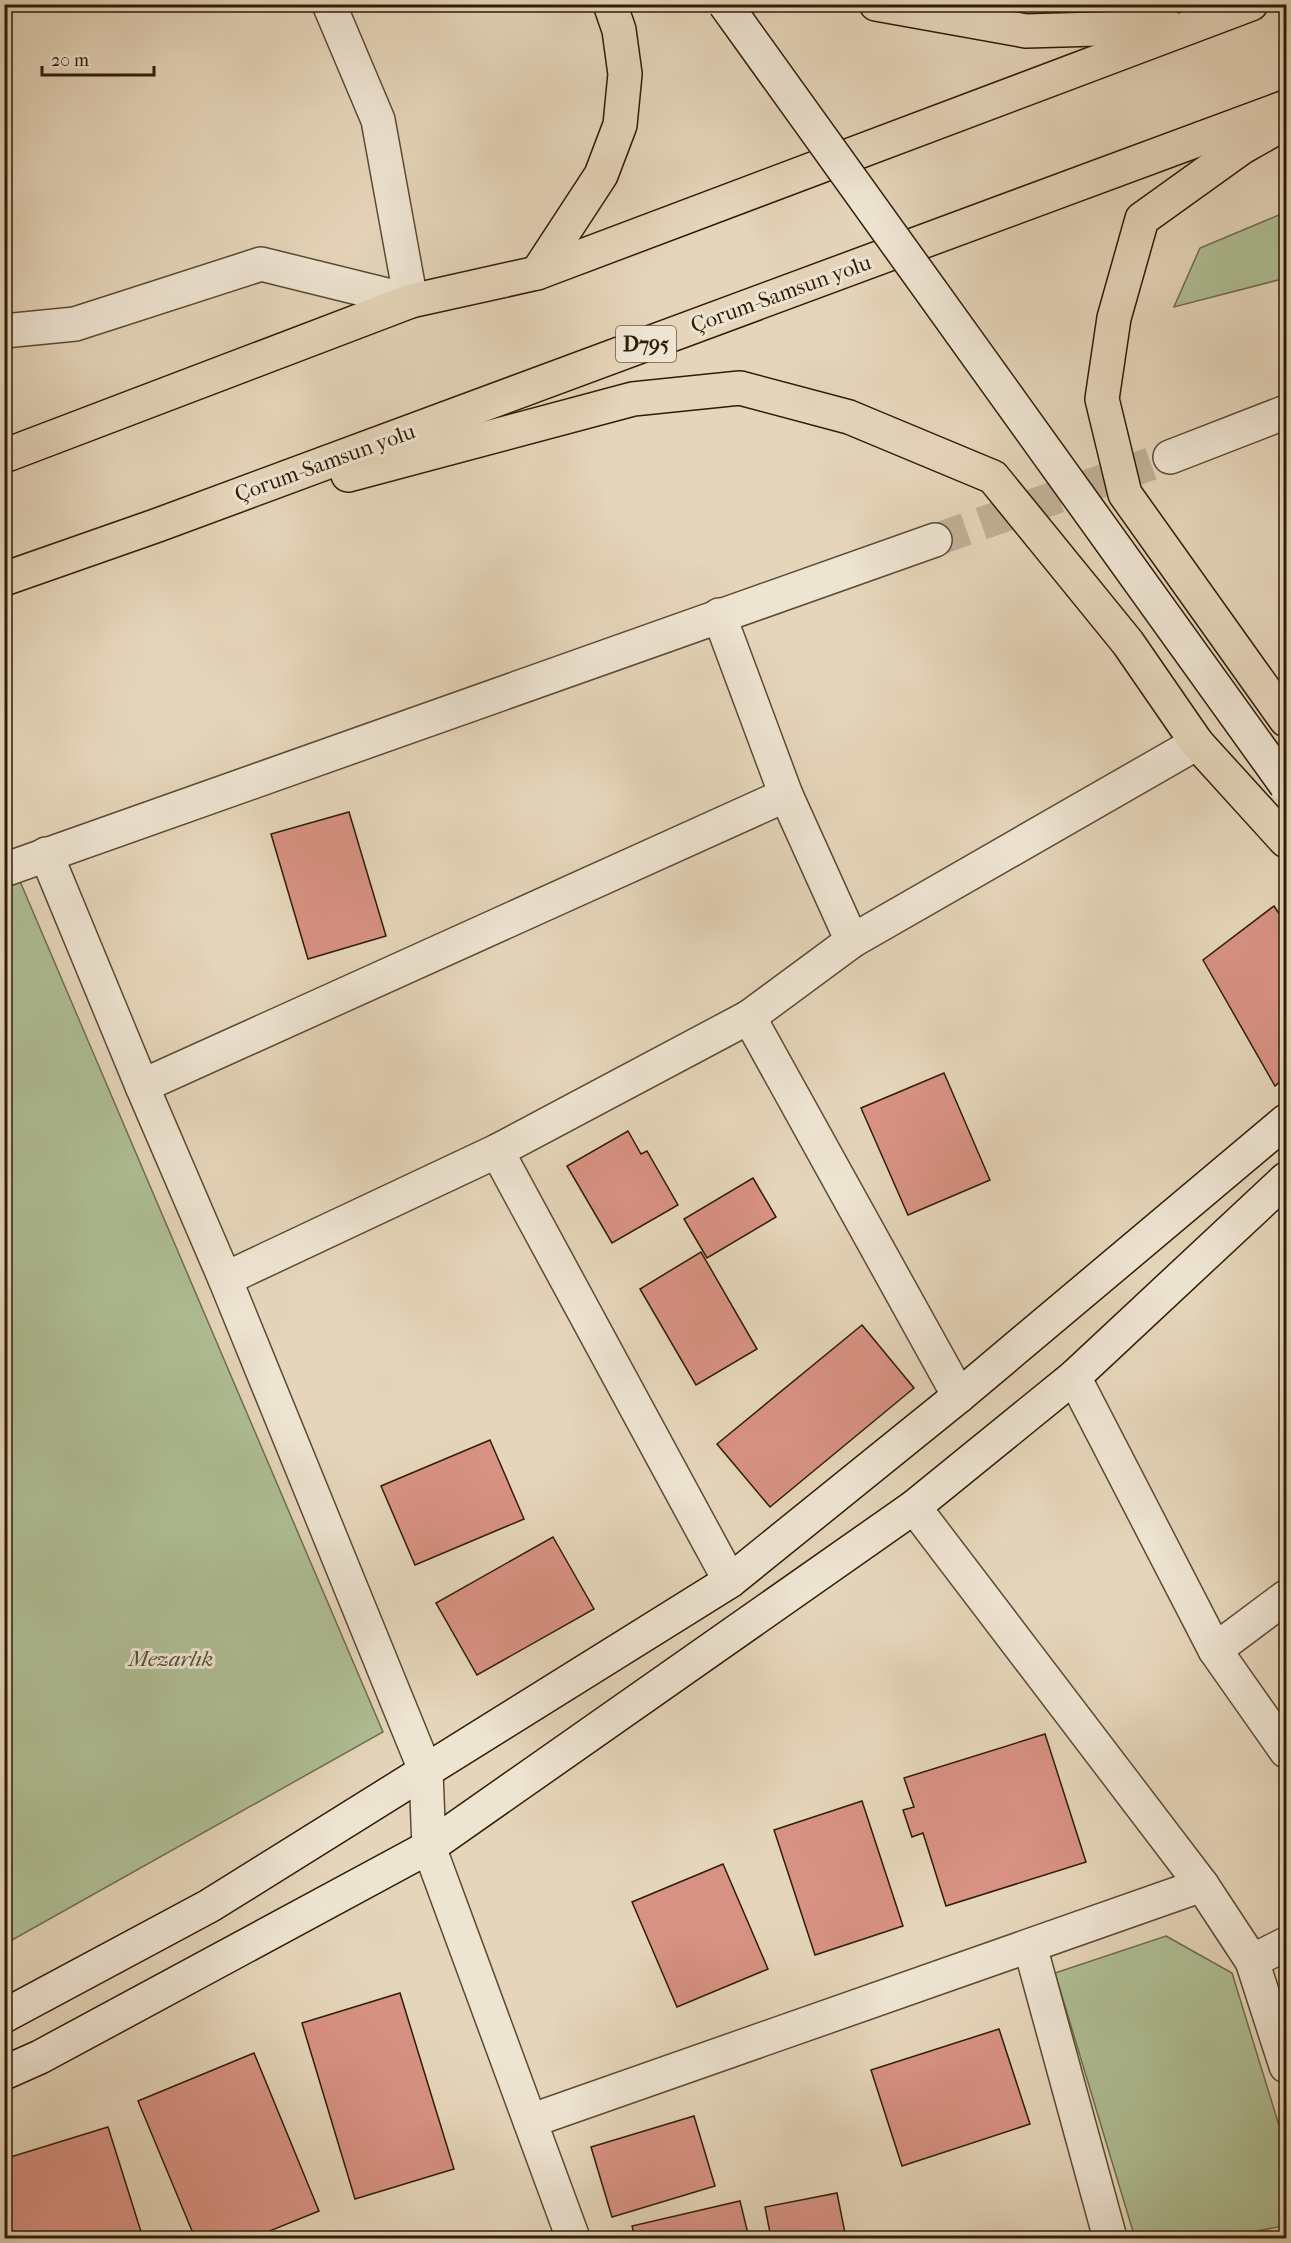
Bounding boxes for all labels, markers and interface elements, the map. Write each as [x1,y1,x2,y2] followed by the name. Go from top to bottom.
[42,39,154,77] scale bar
[51,50,89,71] text: 20 m
[687,249,875,339] street label: Çorum-Samsun yolu
[616,326,676,362] road number: D795
[231,418,419,508] street label: Çorum-Samsun yolu
[127,1646,213,1672] park label: Mezarlık

